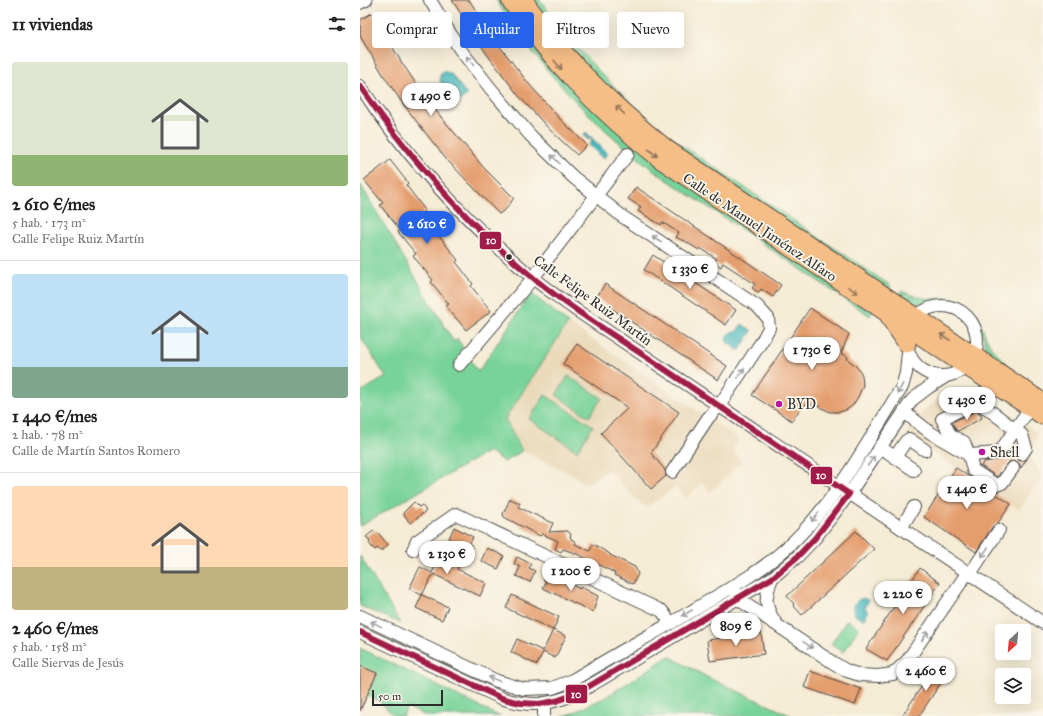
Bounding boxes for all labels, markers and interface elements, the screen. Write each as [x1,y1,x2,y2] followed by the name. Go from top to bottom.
[372,12,452,48] chip: Comprar
[460,12,534,48] chip: Alquilar
[542,12,609,48] chip: Filtros
[617,12,684,48] chip: Nuevo
[326,13,348,35] icon: filters
[12,14,93,35] text: 11 viviendas
[465,56,474,67] one-way arrow
[553,59,562,69] one-way arrow
[394,83,468,117] pin: 1 490 €
[144,88,216,160] icon: home
[411,88,451,104] text: 1 490 €
[615,105,625,115] one-way arrow
[647,149,658,158] one-way arrow
[550,154,560,164] one-way arrow
[679,170,840,286] street label: Calle de Manuel Jiménez Alfaro
[12,194,95,215] text: 2 610 €/mes
[390,211,464,245] pin: 2 610 €
[12,215,86,231] text: 5 hab. · 173 m²
[407,216,447,232] text: 2 610 €
[12,231,144,247] text: Calle Felipe Ruiz Martín
[479,231,502,250] line badge: 10
[486,234,497,247] text: 10
[652,235,663,243] one-way arrow
[504,252,514,262] unlabelled marker
[530,252,656,349] street label: Calle Felipe Ruiz Martín
[653,256,727,290] pin: 1 330 €
[672,261,708,277] text: 1 330 €
[847,286,859,294] one-way arrow
[144,300,216,372] icon: home
[940,333,951,341] one-way arrow
[775,337,849,371] pin: 1 730 €
[793,342,831,358] text: 1 730 €
[737,368,745,379] one-way arrow
[895,383,903,395] one-way arrow
[930,387,1004,421] pin: 1 430 €
[948,392,986,408] text: 1 430 €
[787,396,816,413] place label: BYD
[774,399,784,409] marker: BYD
[12,406,97,427] text: 1 440 €/mes
[12,427,83,443] text: 2 hab. · 78 m²
[12,443,180,459] text: Calle de Martín Santos Romero
[990,444,1019,461] place label: Shell
[977,447,987,457] marker: Shell
[867,455,875,467] one-way arrow
[810,466,833,485] line badge: 10
[816,469,827,482] text: 10
[930,476,1004,510] pin: 1 440 €
[947,481,987,497] text: 1 440 €
[811,511,819,522] one-way arrow
[144,512,216,584] icon: home
[410,541,484,575] pin: 2 130 €
[428,546,466,562] text: 2 130 €
[981,546,989,557] one-way arrow
[534,558,608,592] pin: 1 200 €
[551,563,591,579] text: 1 200 €
[866,581,940,615] pin: 2 220 €
[883,586,923,602] text: 2 220 €
[681,610,693,618] one-way arrow
[708,613,764,647] pin: 809 €
[12,618,98,639] text: 2 460 €/mes
[720,618,752,634] text: 809 €
[371,620,383,627] one-way arrow
[995,624,1031,660] north arrow
[995,624,1031,704] map controls
[921,631,929,642] one-way arrow
[12,639,87,655] text: 5 hab. · 158 m²
[802,641,813,649] one-way arrow
[12,655,124,671] text: Calle Siervas de Jesús
[889,658,963,692] pin: 2 460 €
[905,663,947,679] text: 2 460 €
[995,668,1031,704] button: layers
[489,675,501,683] one-way arrow
[565,684,588,704] line badge: 10
[372,688,443,707] scale bar
[571,688,582,701] text: 10
[378,690,401,703] text: 50 m

